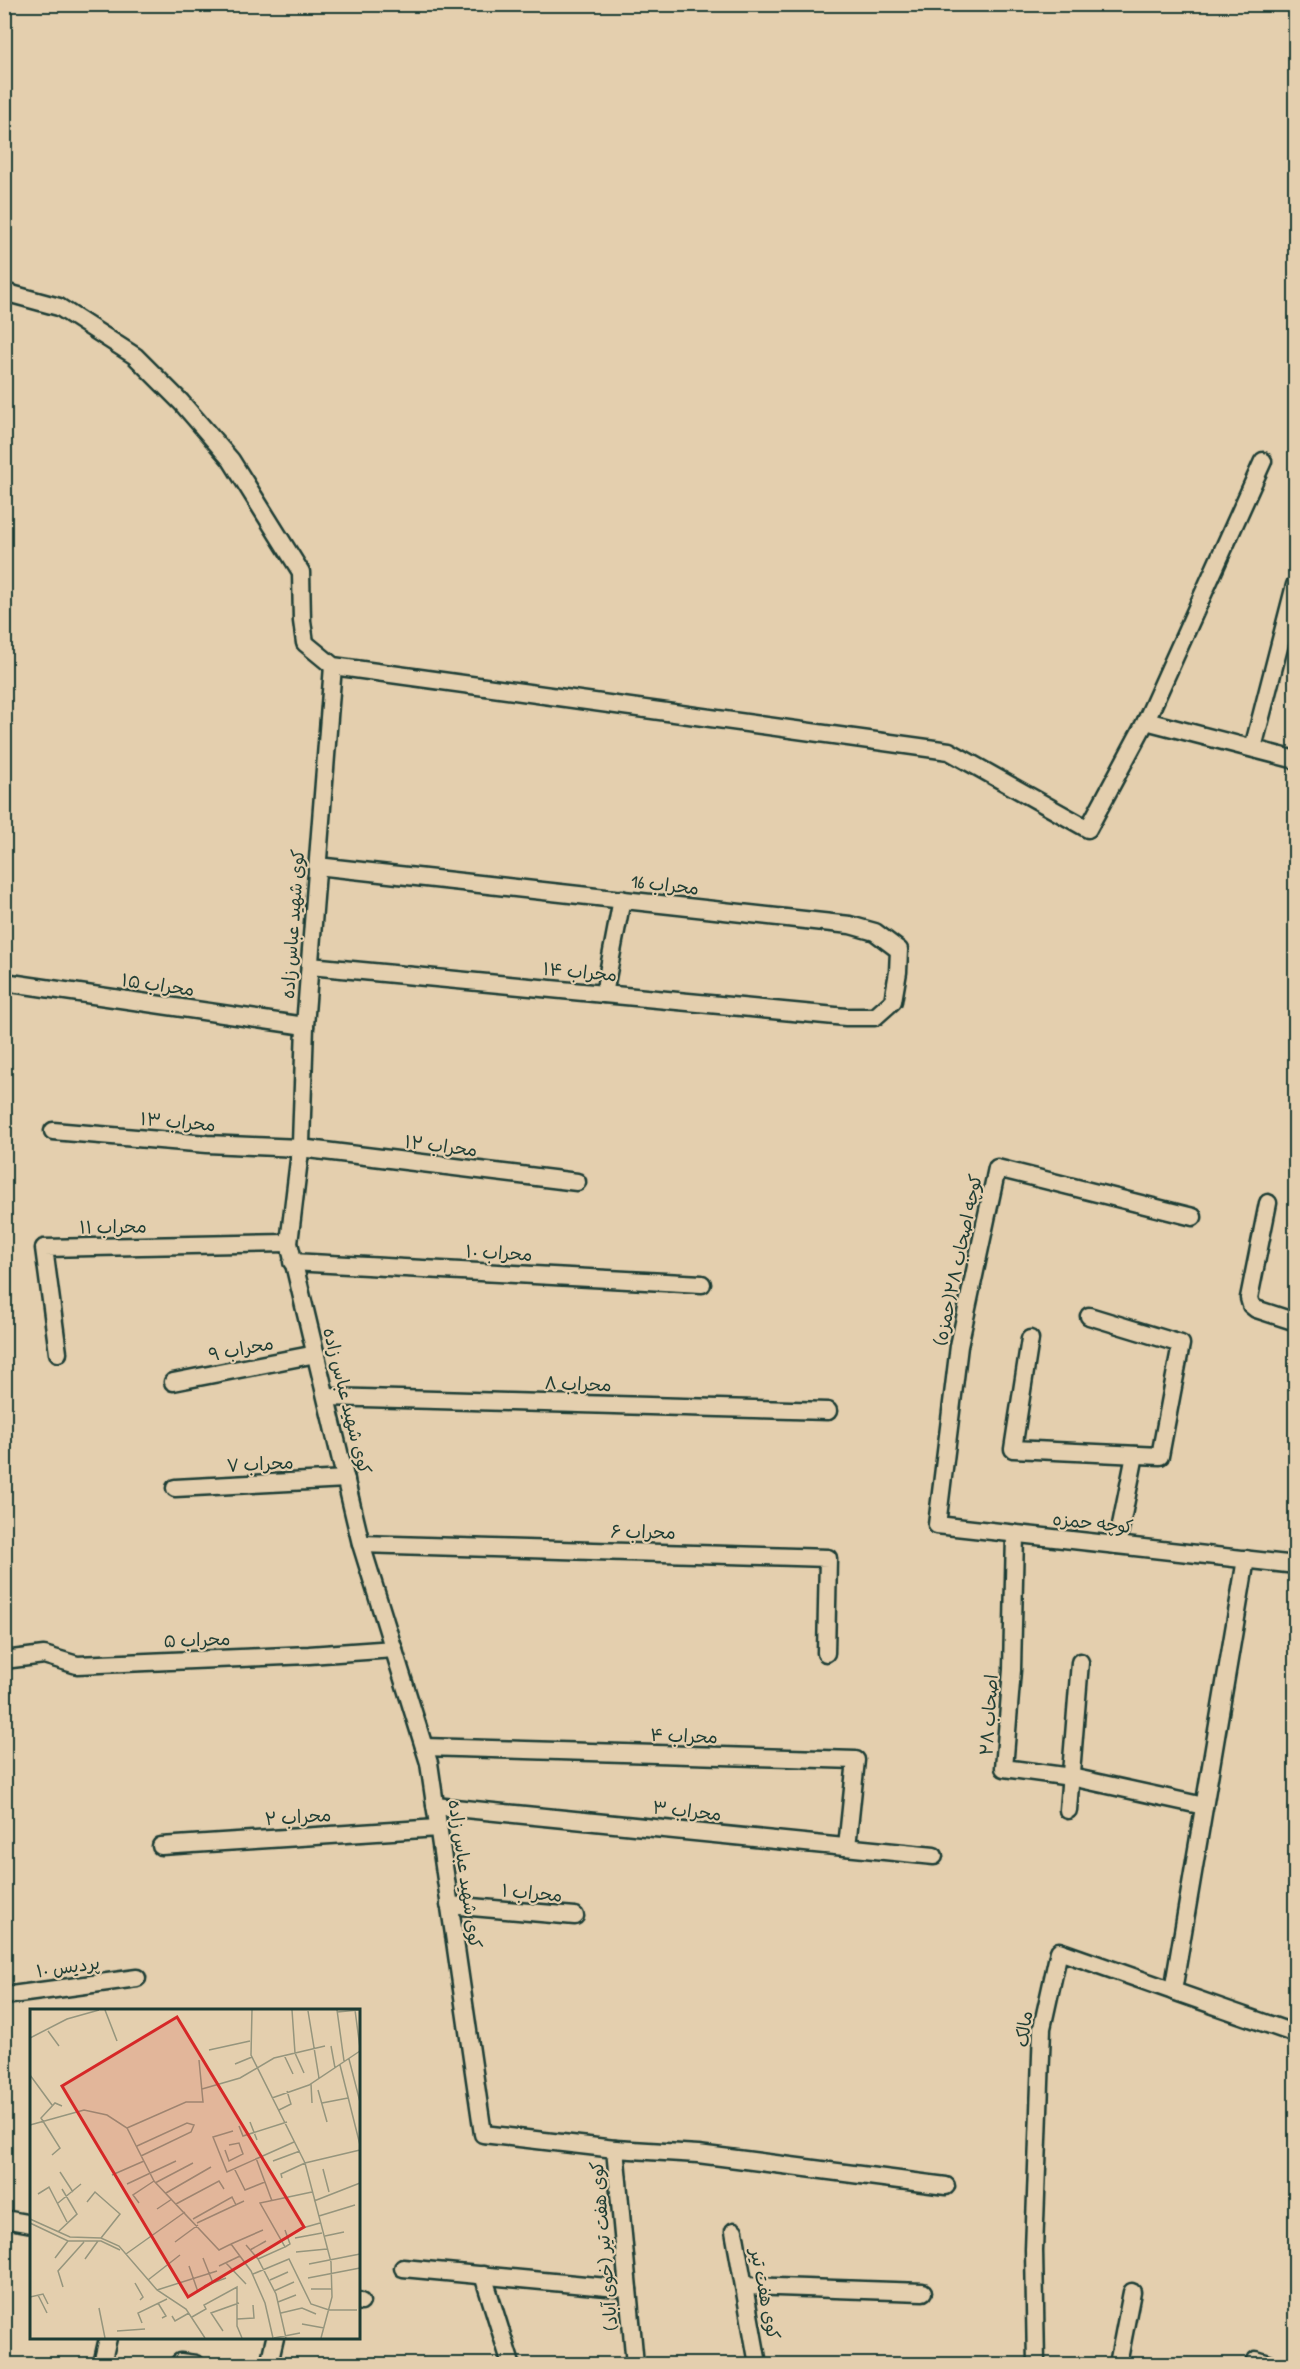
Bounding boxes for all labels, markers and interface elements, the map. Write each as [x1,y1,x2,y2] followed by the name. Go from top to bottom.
[275,848,310,1000] street label: کوی شهید عباس زاده
[630,869,700,900] street label: محراب 16
[542,956,618,987] street label: محراب ۱۴
[120,967,196,1002] street label: محراب ۱۵
[139,1106,217,1137] street label: محراب ۱۳
[403,1129,479,1162] street label: محراب ۱۲
[927,1171,988,1348] street label: کوچه اصحاب ۲۸(حمزه)
[79,1213,147,1240] street label: محراب ۱۱
[465,1238,533,1267] street label: محراب ۱۰
[317,1325,378,1477] street label: کوی شهید عباس زاده
[206,1330,276,1367] street label: محراب ۹
[544,1370,612,1397] street label: محراب ۸
[226,1449,294,1478] street label: محراب ۷
[1051,1506,1135,1539] street label: کوچه حمزه
[610,1518,676,1545] street label: محراب ۶
[163,1626,231,1653] street label: محراب ۵
[973,1674,1004,1756] street label: اصحاب ۲۸
[650,1722,718,1749] street label: محراب ۴
[651,1794,723,1827] street label: محراب ۳
[443,1798,488,1950] street label: کوی شهید عباس زاده
[264,1802,332,1831] street label: محراب ۲
[501,1877,563,1908] street label: محراب ۱
[35,1950,101,1983] street label: پردیس ۱۰
[30,2009,360,2339] inset map
[1009,2009,1038,2049] street label: مالک
[584,2160,623,2332] street label: کوی هفت تیر (خوی آباد)
[744,2244,787,2342] street label: کوی هفت تیر

